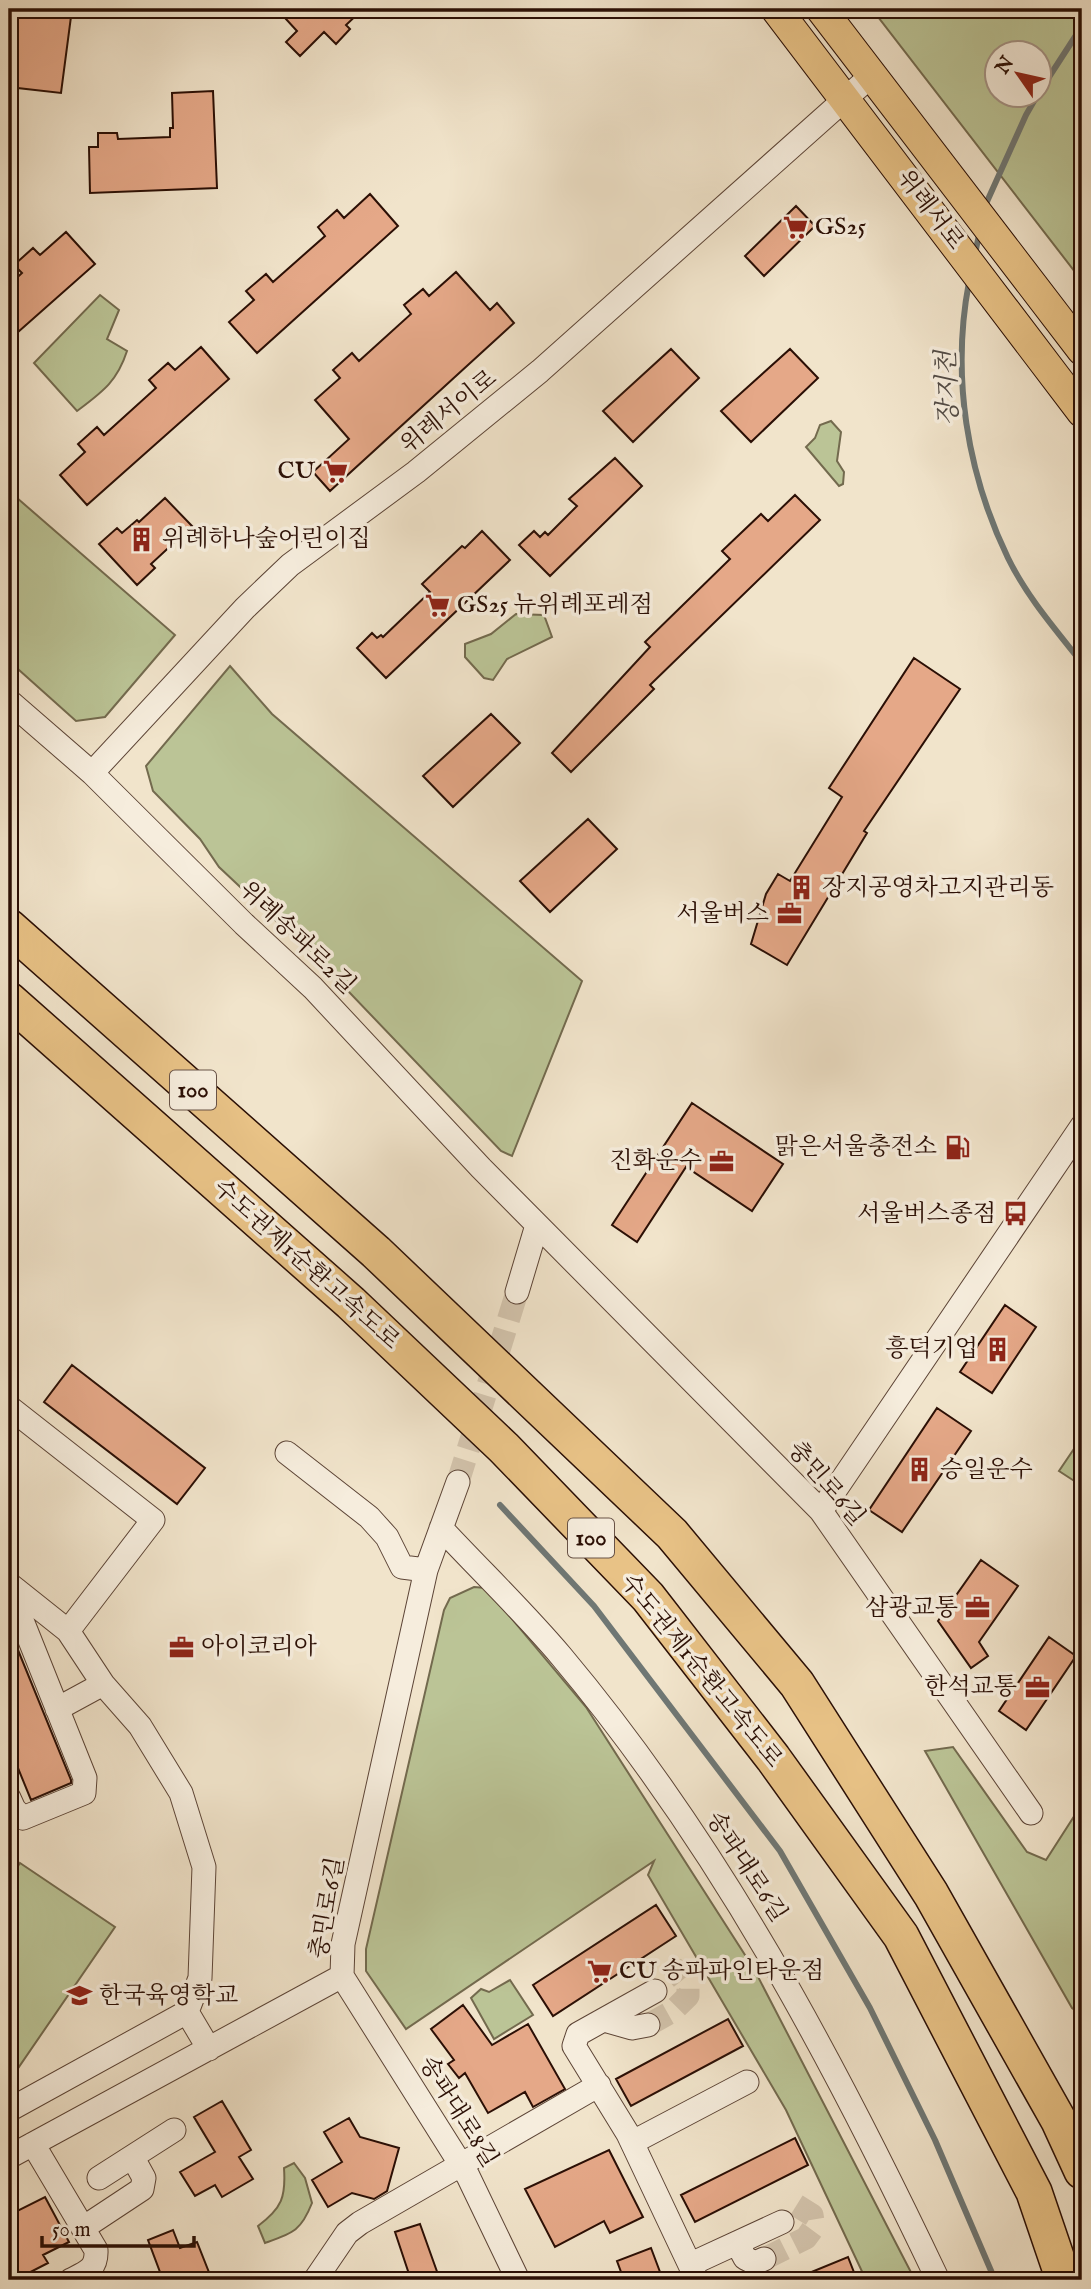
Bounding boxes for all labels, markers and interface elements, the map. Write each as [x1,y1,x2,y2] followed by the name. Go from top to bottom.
[982,38,1052,108] north arrow
[990,52,1020,80] text: N
[890,164,970,256] street label: 위례서로
[815,212,867,243] place label: GS25
[781,213,809,241] supermarket icon: GS25
[930,348,966,426] water label: 장지천
[394,363,504,461] street label: 위례서이로
[278,456,316,487] place label: CU
[321,457,349,485] supermarket icon: CU
[162,524,371,555] place label: 위례하나숲어린이집
[128,525,156,553] building icon: 위례하나숲어린이집
[457,590,653,621] place label: GS25 뉴위례포레점
[423,591,451,619] supermarket icon: GS25 뉴위례포레점
[822,873,1054,904] place label: 장지공영차고지관리동
[788,874,816,902] building icon: 장지공영차고지관리동
[232,875,362,1001] street label: 위례송파로2길
[676,899,769,930] place label: 서울버스
[775,900,803,928] office icon: 서울버스
[170,1070,216,1110] road number: 100
[775,1132,937,1163] place label: 맑은서울충전소
[943,1133,971,1161] fuel station icon: 맑은서울충전소
[609,1146,702,1177] place label: 진화운수
[708,1147,736,1175] office icon: 진화운수
[206,1173,406,1357] street label: 수도권제1순환고속도로
[857,1199,996,1230] place label: 서울버스종점
[1002,1200,1030,1228] bus stop icon: 서울버스종점
[885,1334,978,1365] place label: 흥덕기업
[984,1335,1012,1363] building icon: 흥덕기업
[781,1435,871,1533] street label: 충민로6길
[940,1455,1033,1486] place label: 승일운수
[906,1456,934,1484] building icon: 승일운수
[568,1518,614,1558] road number: 100
[613,1568,789,1774] street label: 수도권제1순환고속도로
[865,1593,958,1624] place label: 삼광교통
[964,1594,992,1622] office icon: 삼광교통
[201,1632,317,1663] place label: 아이코리아
[167,1633,195,1661] office icon: 아이코리아
[924,1672,1017,1703] place label: 한석교통
[1023,1673,1051,1701] office icon: 한석교통
[699,1806,793,1928] street label: 송파대로6길
[304,1855,352,1961] street label: 충민로6길
[619,1956,824,1987] place label: CU 송파파인타운점
[585,1957,613,1985] supermarket icon: CU 송파파인타운점
[99,1981,238,2012] place label: 한국육영학교
[65,1982,93,2010] school or university icon: 한국육영학교
[412,2051,504,2173] street label: 송파대로8길
[42,2205,194,2249] scale bar
[52,2217,91,2244] text: 50 m

